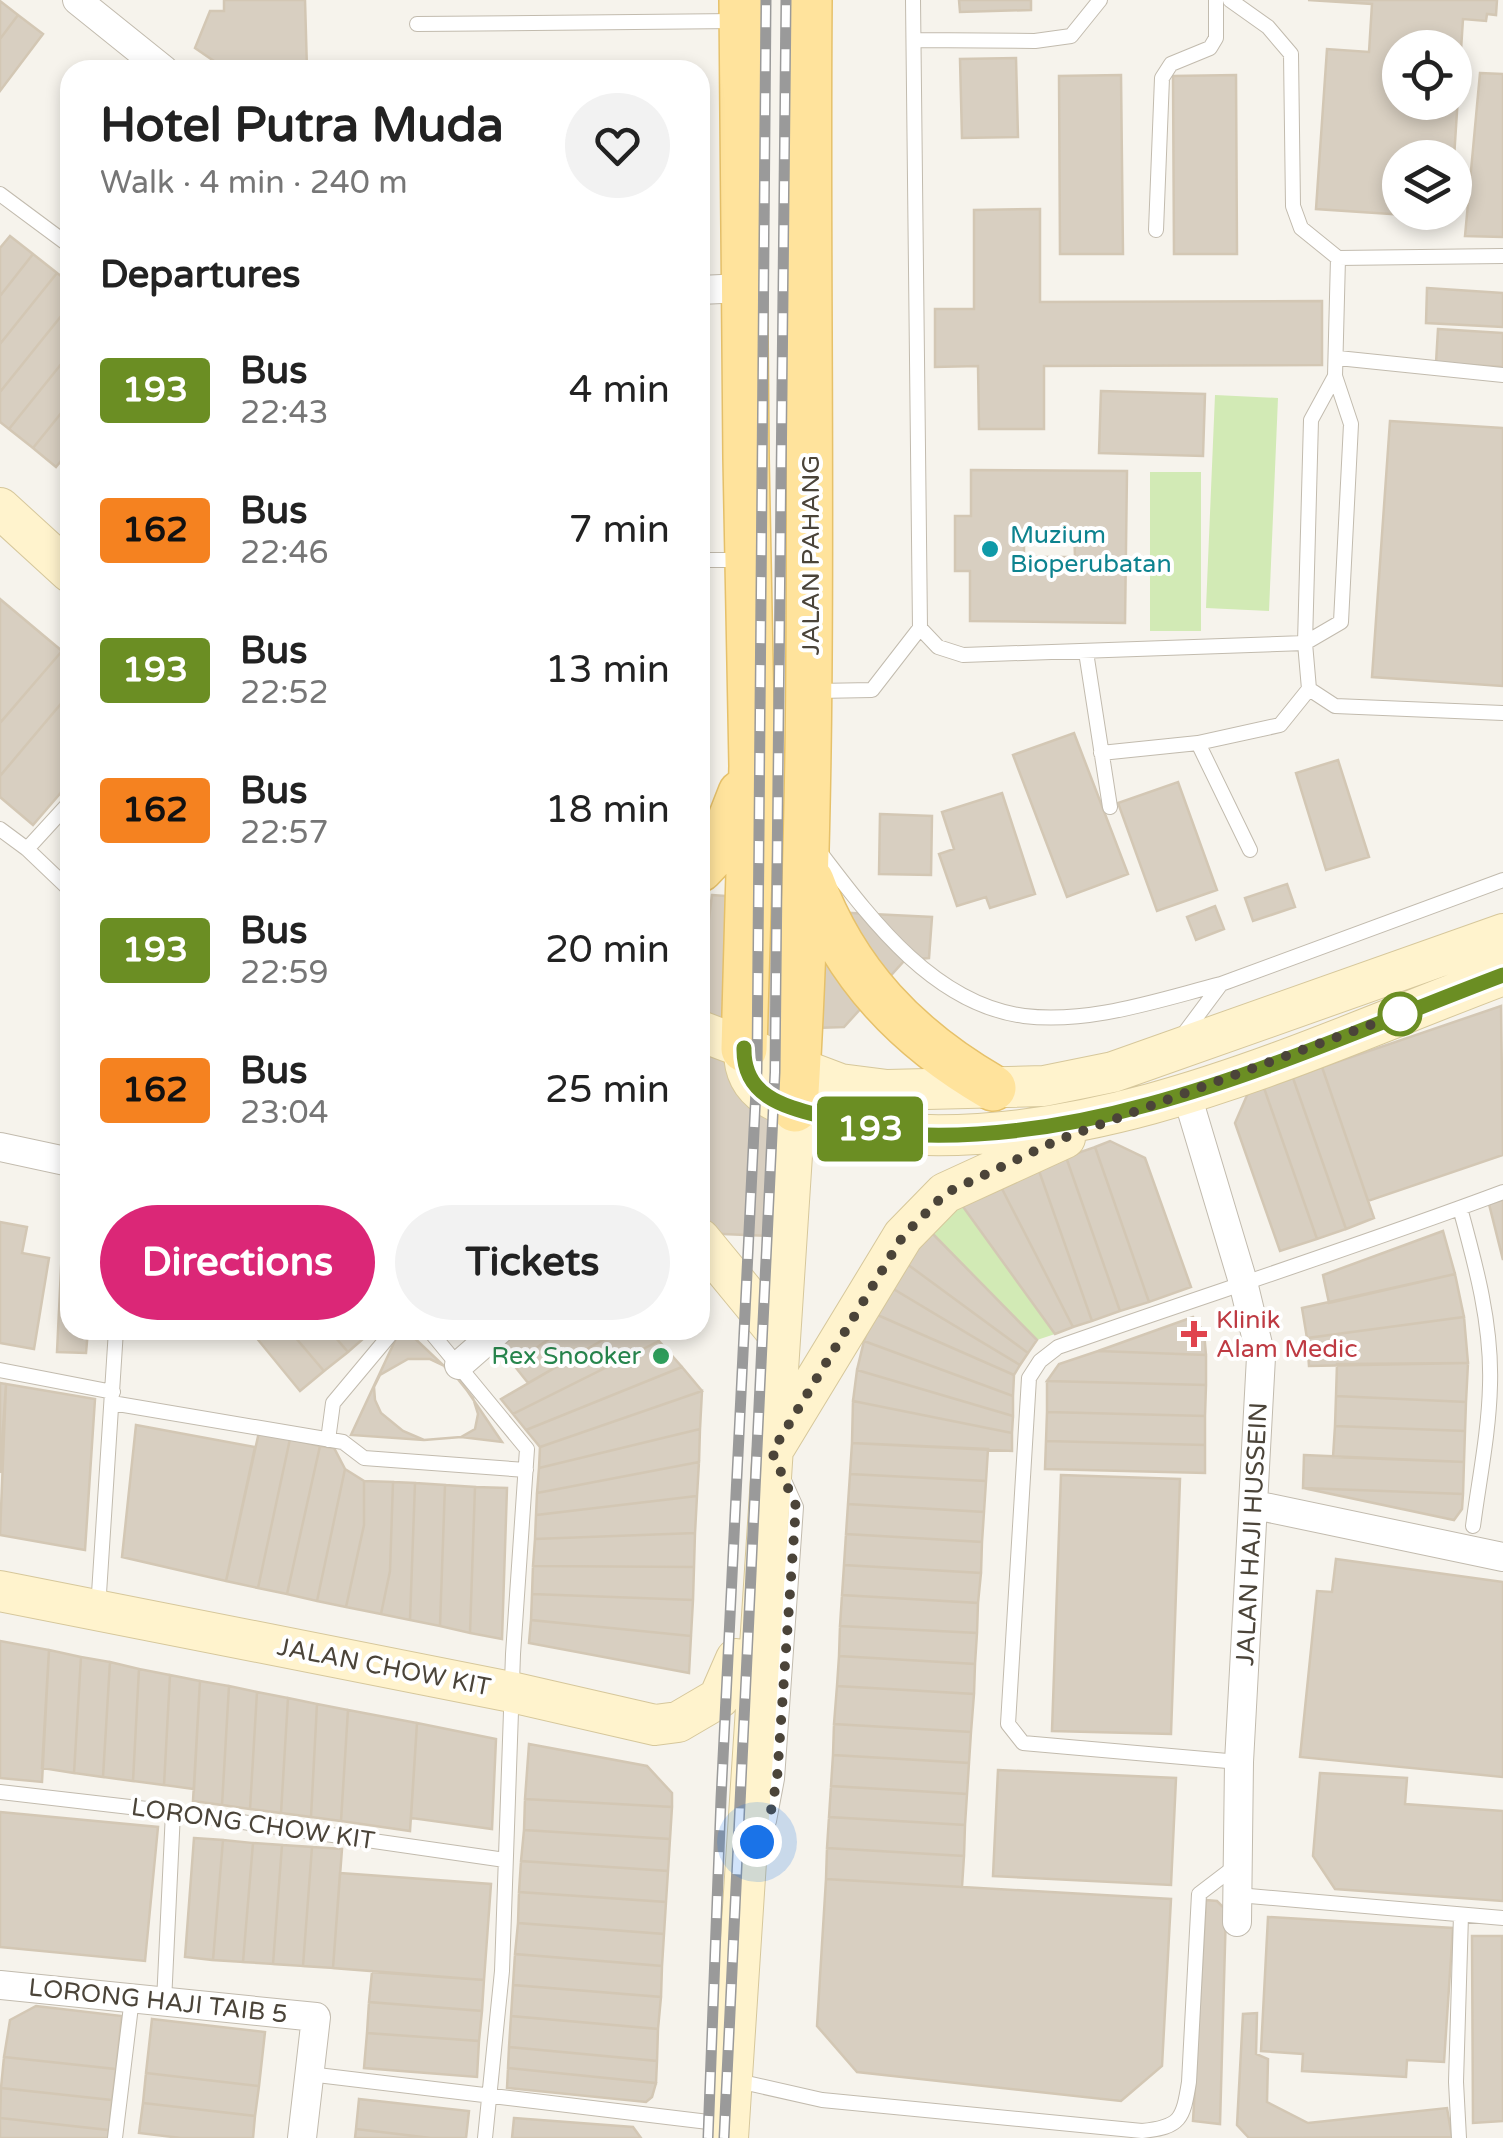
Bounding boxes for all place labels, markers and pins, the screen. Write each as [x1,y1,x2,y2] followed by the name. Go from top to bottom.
[1010,520,1172,579] place label: Muzium Bioperubatan
[979,538,1001,560] marker: Muzium Bioperubatan
[1379,993,1421,1035] unlabelled marker
[1216,1305,1358,1364] place label: Klinik Alam Medic
[1181,1321,1207,1347] marker: Klinik Alam Medic
[491,1341,641,1371] place label: Rex Snooker
[650,1345,672,1367] marker: Rex Snooker

